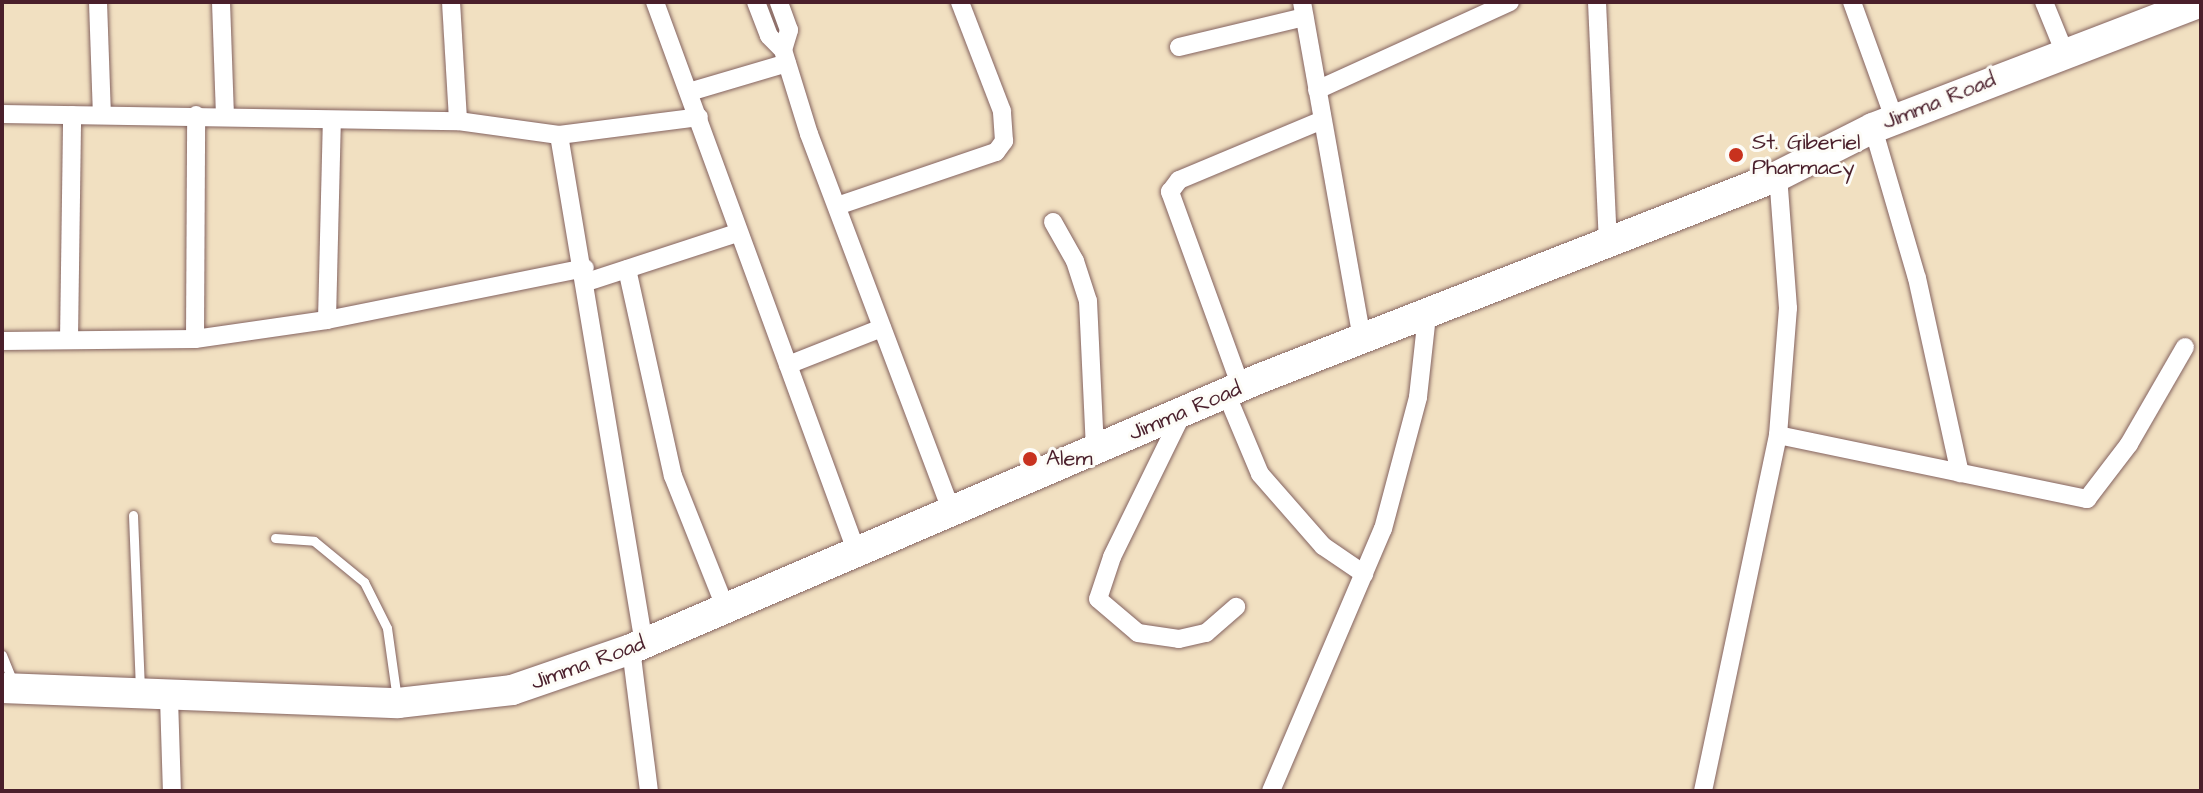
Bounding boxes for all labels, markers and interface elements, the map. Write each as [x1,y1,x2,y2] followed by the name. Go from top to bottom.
[1879,66,1999,136] street label: Jimma Road
[1752,129,1861,180] place label: St. Giberiel Pharmacy
[1727,146,1745,164] marker: St. Giberiel Pharmacy
[1125,375,1245,447] street label: Jimma Road
[1046,446,1093,472] place label: Alem
[1021,450,1039,468] marker: Alem
[527,630,649,696] street label: Jimma Road

